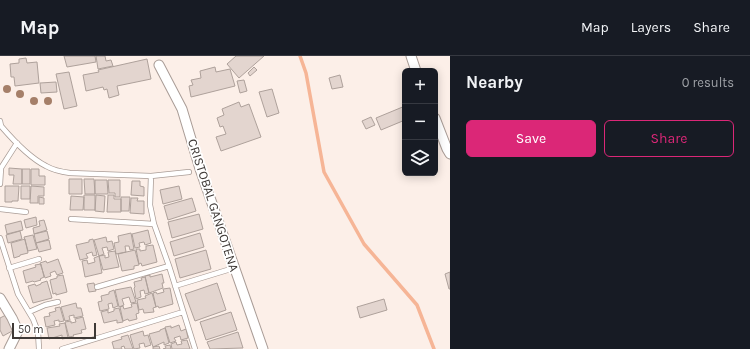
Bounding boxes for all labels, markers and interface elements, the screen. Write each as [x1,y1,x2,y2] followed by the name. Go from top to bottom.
[20,17,59,39] text: Map
[581,19,609,36] text: Map
[631,19,671,36] text: Layers
[693,19,730,36] text: Share
[402,68,438,176] map controls
[402,68,438,104] button: +
[466,72,523,92] text: Nearby
[682,75,734,90] text: 0 results
[402,104,438,140] button: −
[466,120,596,157] button: Save
[604,120,734,157] button: Share
[185,137,242,274] street label: CRISTOBAL GANGOTENA
[402,140,438,176] button: layers
[12,321,96,340] scale bar
[18,323,44,336] text: 50 m

